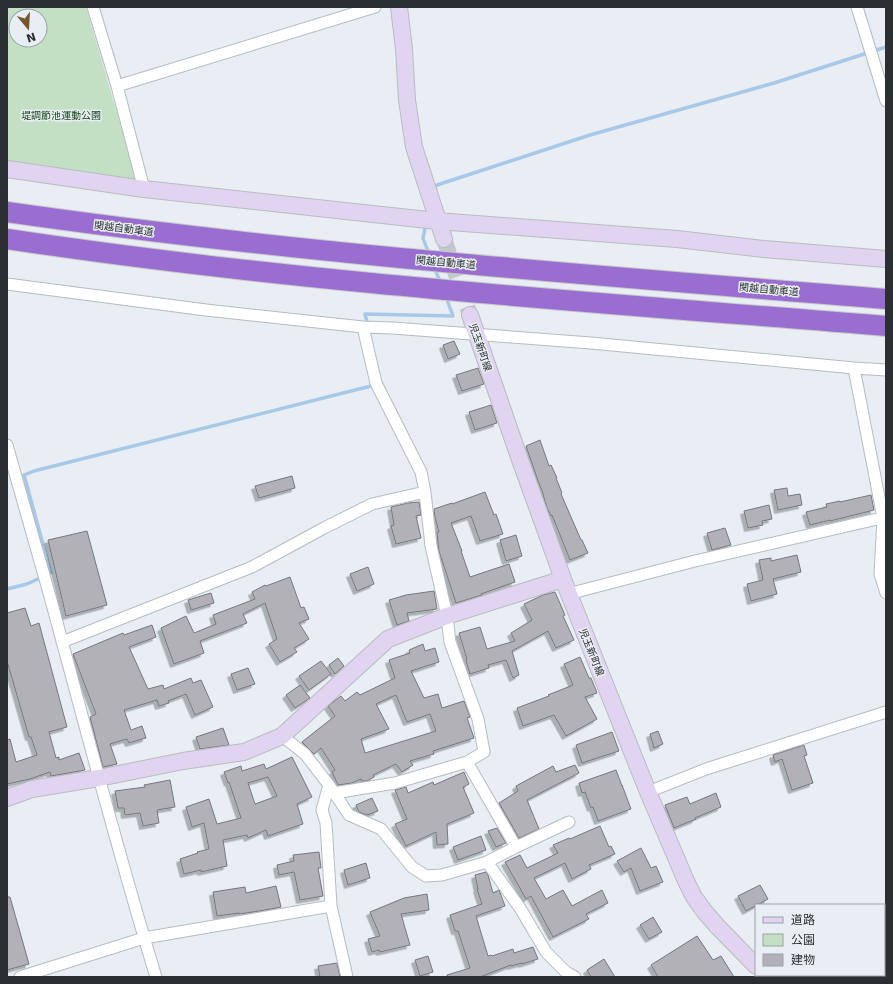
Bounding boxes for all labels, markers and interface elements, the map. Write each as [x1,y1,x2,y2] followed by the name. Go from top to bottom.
[8,8,48,48] north arrow
[25,29,37,45] text: N
[21,110,101,121] park label: 堤調節池運動公園
[93,219,154,238] street label: 関越自動車道
[416,254,476,271] street label: 関越自動車道
[739,281,799,298] street label: 関越自動車道
[467,322,494,373] street label: 児玉新町線
[577,627,606,677] street label: 児玉新町線
[755,904,885,976] legend
[791,913,815,927] text: 道路
[791,933,815,947] text: 公園
[791,953,815,967] text: 建物

